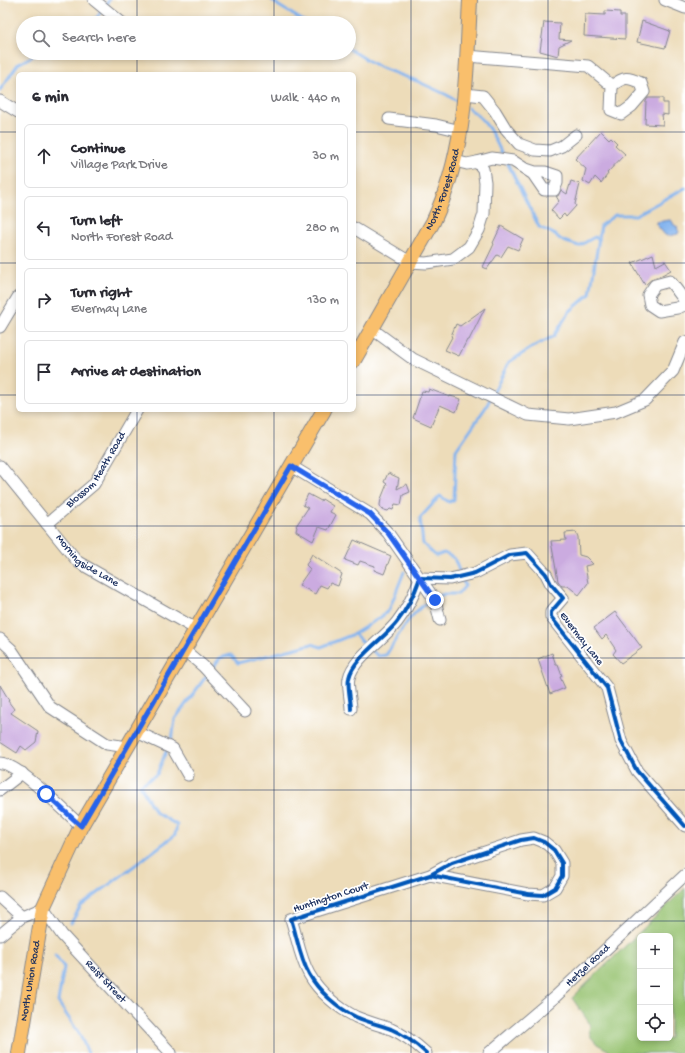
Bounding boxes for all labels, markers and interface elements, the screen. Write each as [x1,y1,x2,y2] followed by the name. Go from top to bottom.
[16,16,356,60] search box
[30,27,52,49] icon: search
[62,29,136,47] text: Search here
[32,88,68,108] text: 6 min
[271,91,340,106] text: Walk · 440 m
[71,140,125,158] text: Continue
[33,145,55,167] icon: ahead
[423,146,463,233] street label: North Forest Road
[313,149,339,164] text: 30 m
[71,158,167,173] text: Village Park Drive
[71,212,122,230] text: Turn left
[33,217,55,239] icon: left
[306,221,339,236] text: 280 m
[71,230,173,245] text: North Forest Road
[71,284,131,302] text: Turn right
[33,289,55,311] icon: right
[307,293,339,308] text: 130 m
[71,302,147,317] text: Evermay Lane
[33,361,55,383] icon: arrive
[71,363,201,381] text: Arrive at destination
[63,429,130,511] street label: Blossom Heath Road
[53,533,121,590] street label: Morningside Lane
[426,591,444,609] route end
[556,610,606,668] street label: Evermay Lane
[37,785,55,803] route start
[292,880,372,916] street label: Huntington Court
[637,933,673,1041] map controls
[637,933,673,969] button: +
[18,938,44,1022] street label: North Union Road
[564,941,614,989] street label: Hetzel Road
[82,958,129,1007] street label: Reist Street
[637,969,673,1005] button: −
[637,1005,673,1041] button: locate

